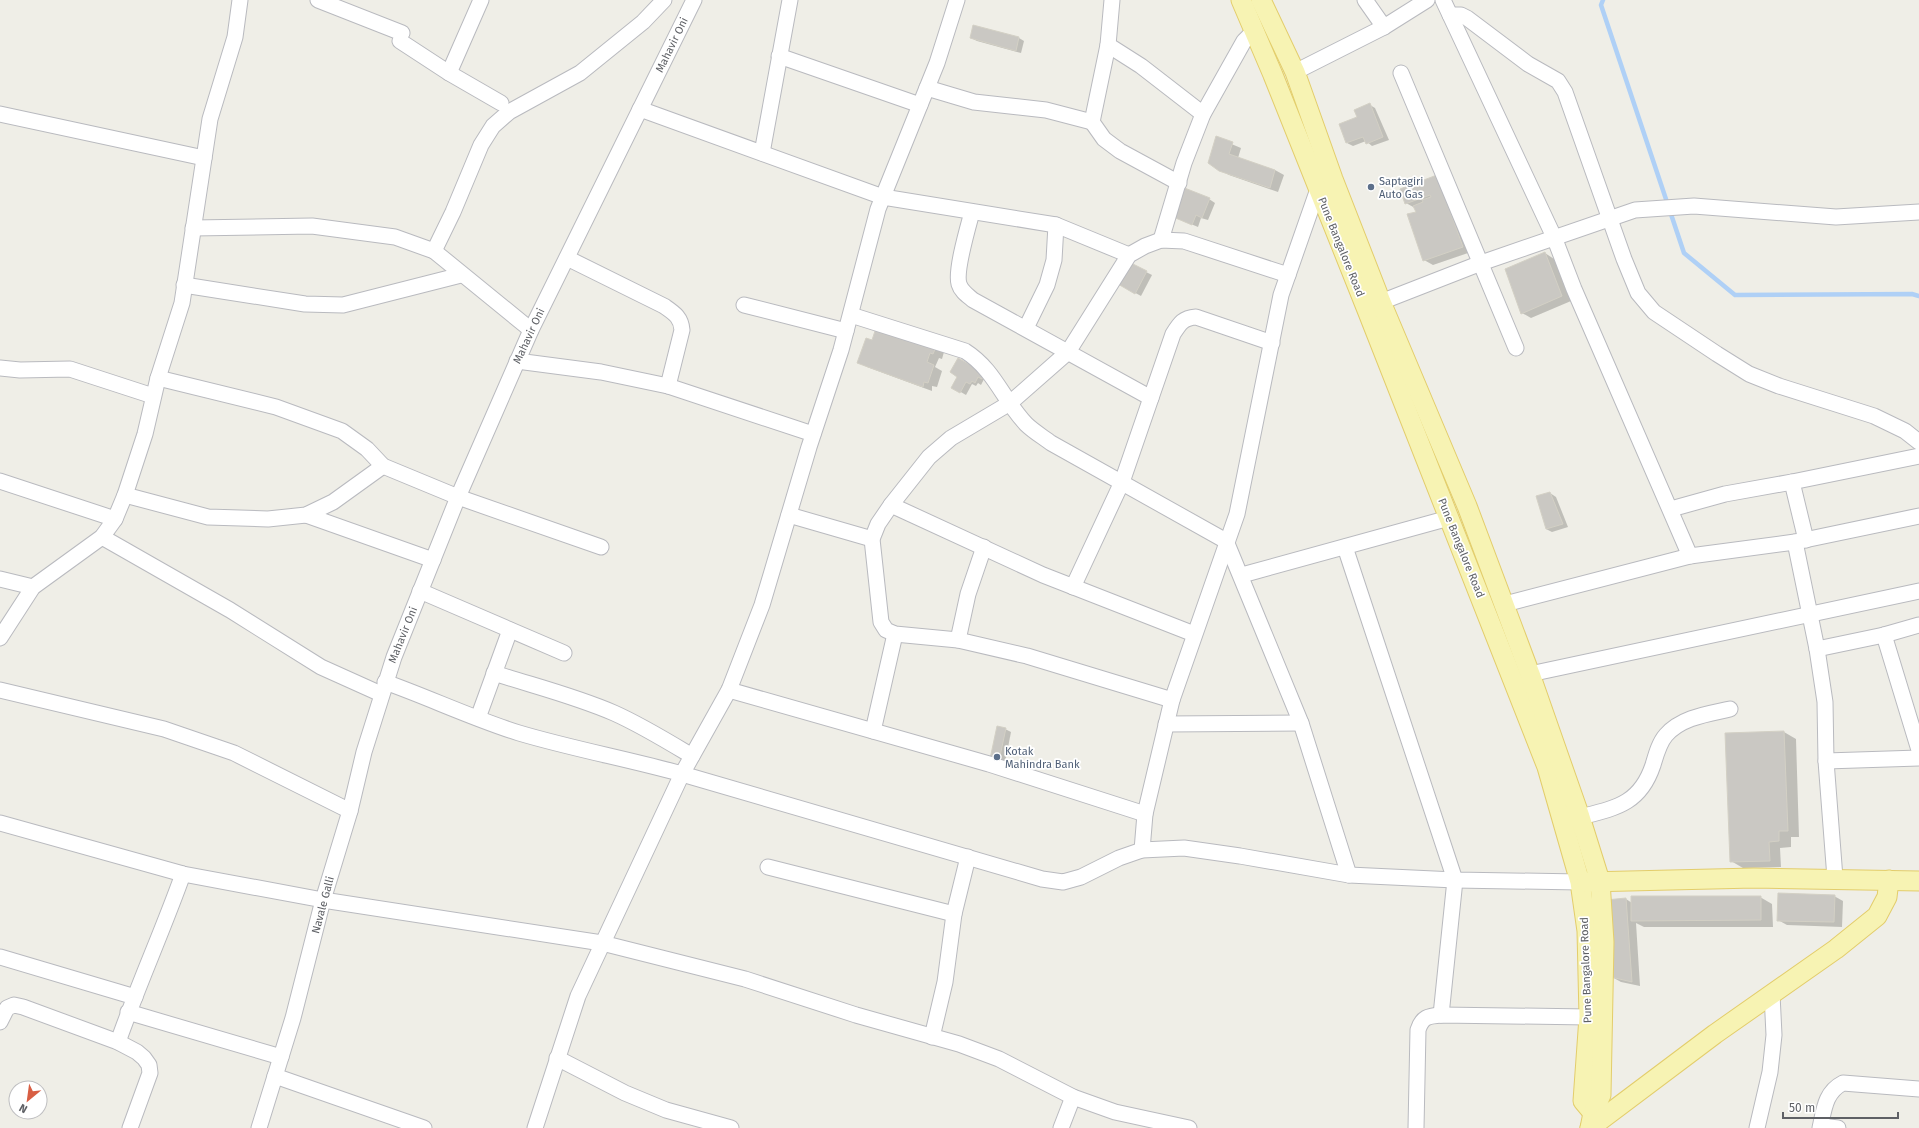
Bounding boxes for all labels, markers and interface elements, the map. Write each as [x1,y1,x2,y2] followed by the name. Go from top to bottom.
[653,15,691,75] street label: Mahavir Oni
[1379,175,1423,201] place label: Saptagiri Auto Gas
[1366,182,1376,192] marker: Saptagiri Auto Gas
[1315,195,1367,299] street label: Pune Bangalore Road
[511,306,547,366] street label: Mahavir Oni
[1435,496,1487,600] street label: Pune Bangalore Road
[386,605,420,665] street label: Mahavir Oni
[1005,745,1080,771] place label: Kotak Mahindra Bank
[992,752,1002,762] marker: Kotak Mahindra Bank
[309,875,337,935] street label: Navale Galli
[1578,917,1594,1023] street label: Pune Bangalore Road
[8,1080,48,1120] north arrow
[1783,1094,1898,1120] scale bar
[17,1101,30,1116] text: N
[1789,1101,1815,1115] text: 50 m

